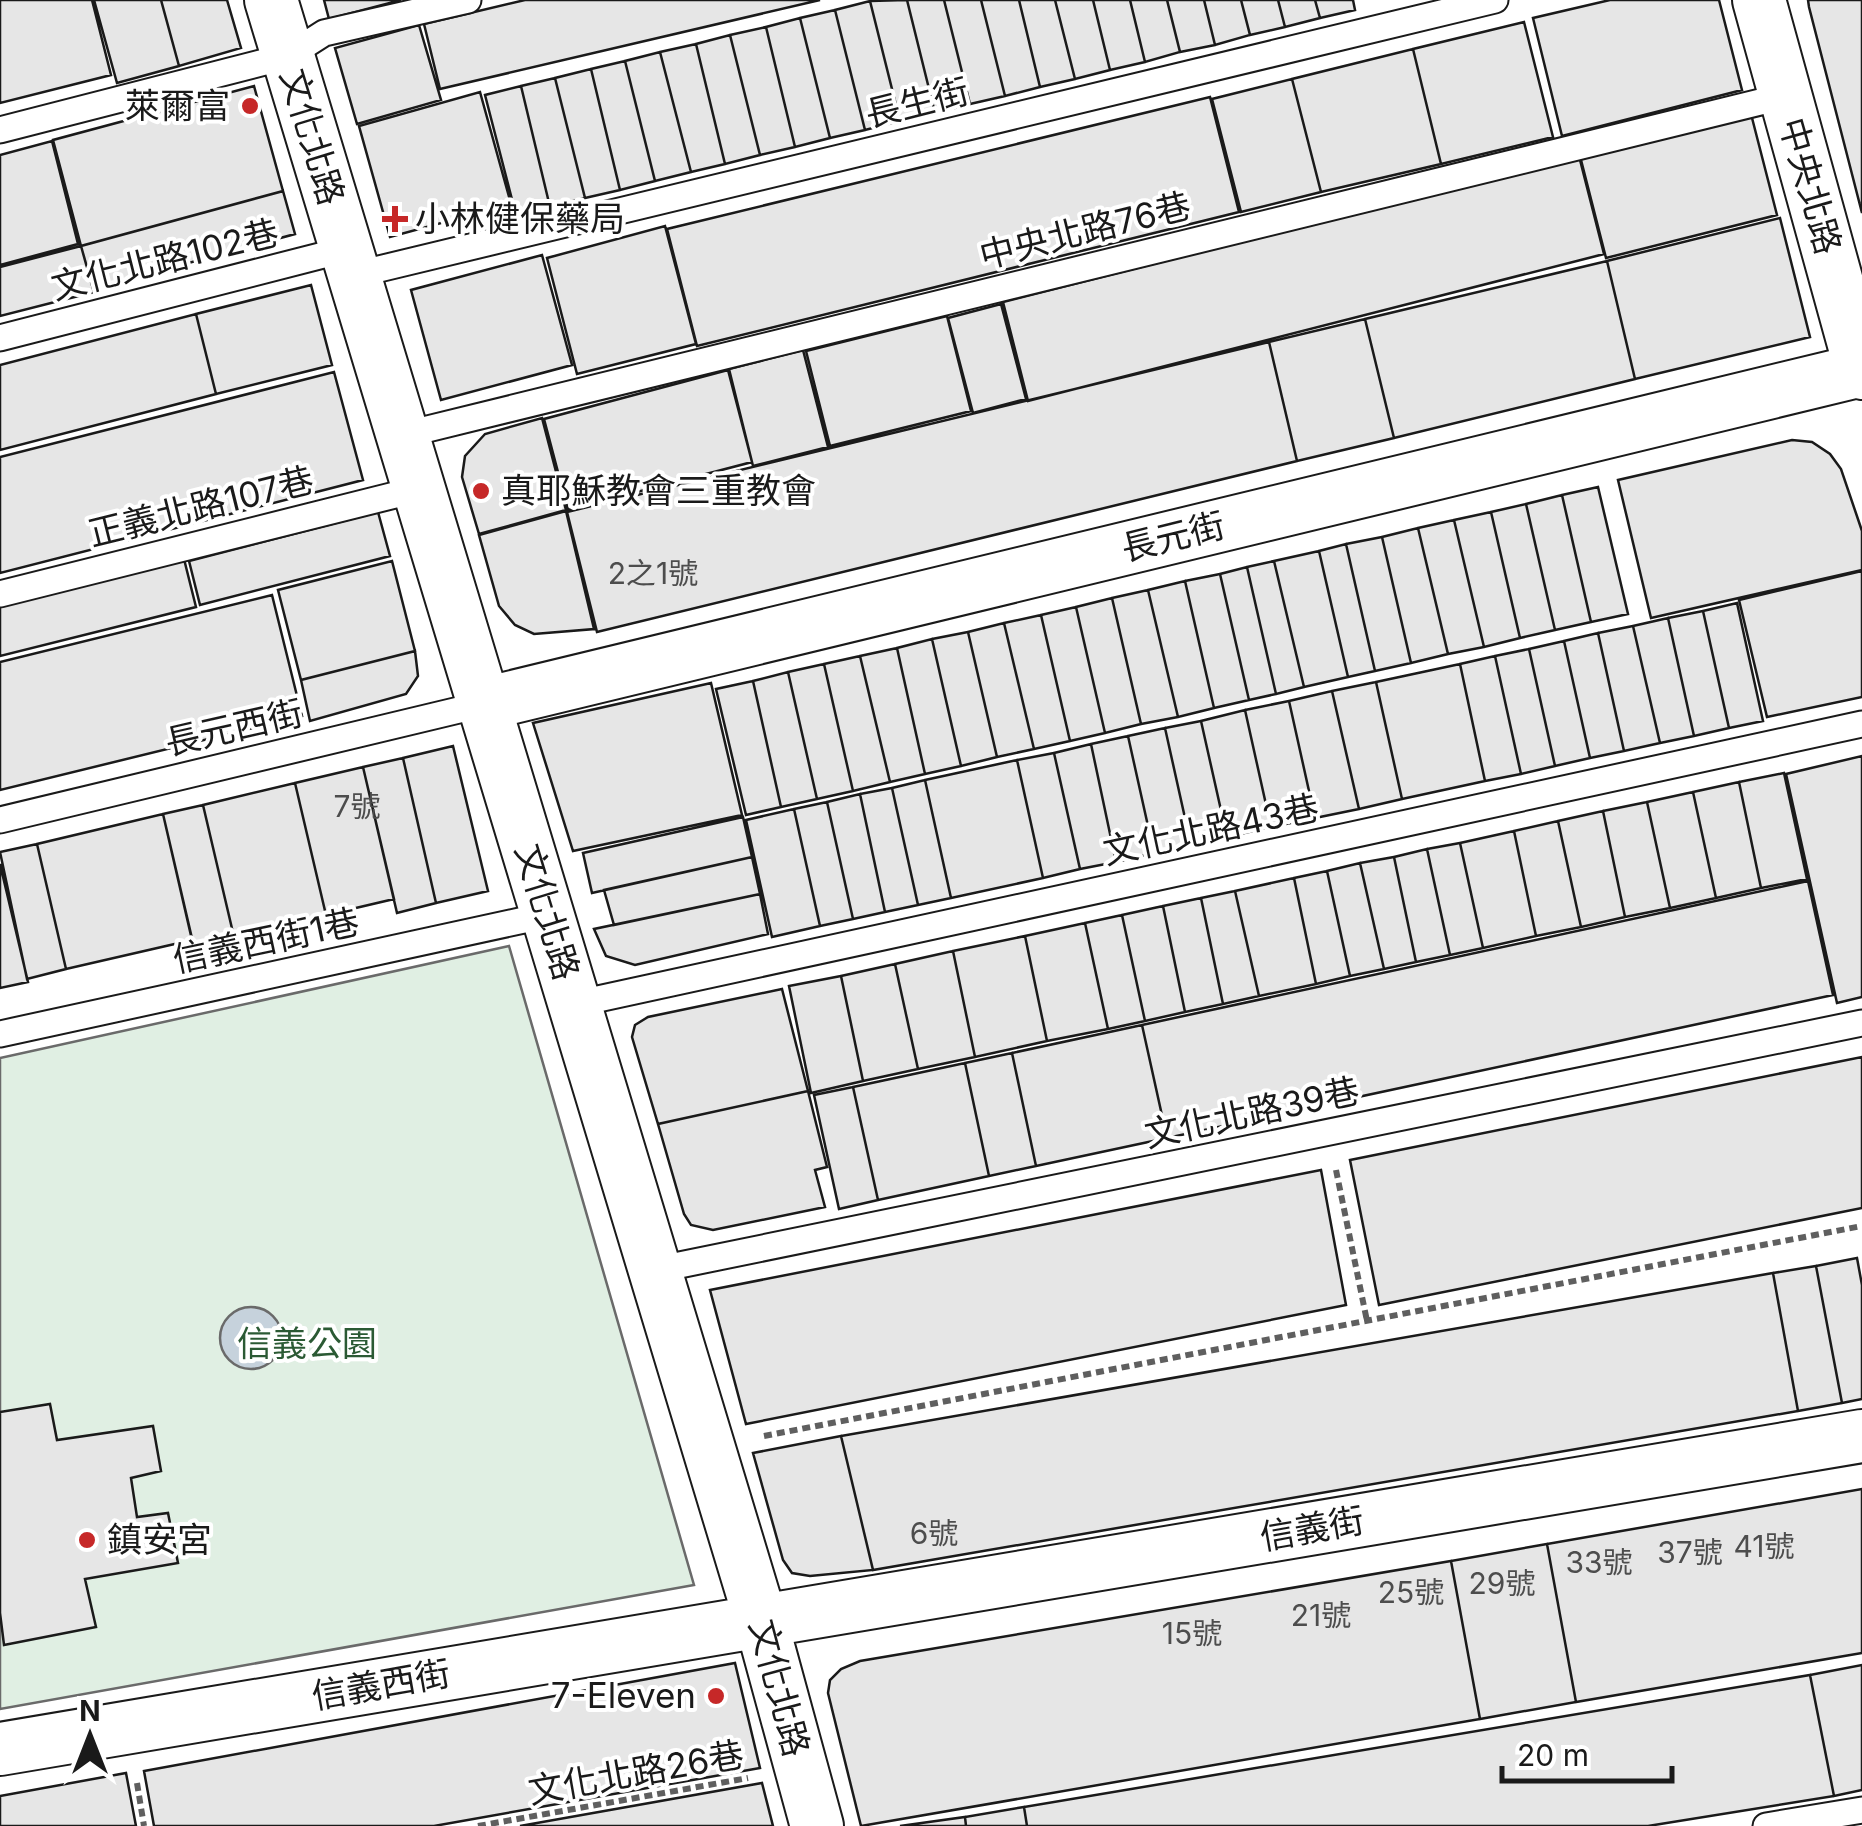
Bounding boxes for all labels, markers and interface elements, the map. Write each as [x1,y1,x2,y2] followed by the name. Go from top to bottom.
[272,64,354,210] street label: 文化北路
[861,69,973,135] street label: 長生街
[125,84,230,126] place label: 萊爾富
[239,95,261,117] marker: 萊爾富
[1771,113,1850,259] street label: 中央北路
[975,184,1195,277] street label: 中央北路76巷
[415,197,625,239] place label: 小林健保藥局
[384,208,406,230] marker: 小林健保藥局
[47,211,283,308] street label: 文化北路102巷
[84,458,318,554] street label: 正義北路107巷
[501,469,816,511] place label: 真耶穌教會三重教會
[470,480,492,502] marker: 真耶穌教會三重教會
[1117,503,1229,569] street label: 長元街
[608,555,698,591] house number: 2之1號
[161,691,307,763] street label: 長元西街
[1099,786,1322,872] street label: 文化北路43巷
[334,788,380,824] house number: 7號
[507,839,589,985] street label: 文化北路
[169,900,363,980] street label: 信義西街1巷
[1141,1069,1363,1155] street label: 文化北路39巷
[237,1322,377,1364] park label: 信義公園
[1256,1498,1367,1558] street label: 信義街
[910,1515,958,1551] house number: 6號
[107,1518,212,1560] place label: 鎮安宮
[1734,1528,1795,1564] house number: 41號
[76,1529,98,1551] marker: 鎮安宮
[1657,1534,1723,1570] house number: 37號
[1565,1544,1633,1580] house number: 33號
[1469,1565,1535,1601] house number: 29號
[1378,1574,1444,1610] house number: 25號
[1291,1597,1351,1633] house number: 21號
[742,1615,818,1761] street label: 文化北路
[1162,1615,1222,1651] house number: 15號
[308,1651,453,1717] street label: 信義西街
[551,1674,696,1716] place label: 7-Eleven
[705,1685,727,1707] marker: 7-Eleven
[40,1686,140,1786] north arrow
[79,1694,101,1728] text: N
[1502,1721,1672,1783] scale bar
[525,1732,747,1812] street label: 文化北路26巷
[1517,1737,1589,1773] text: 20 m

